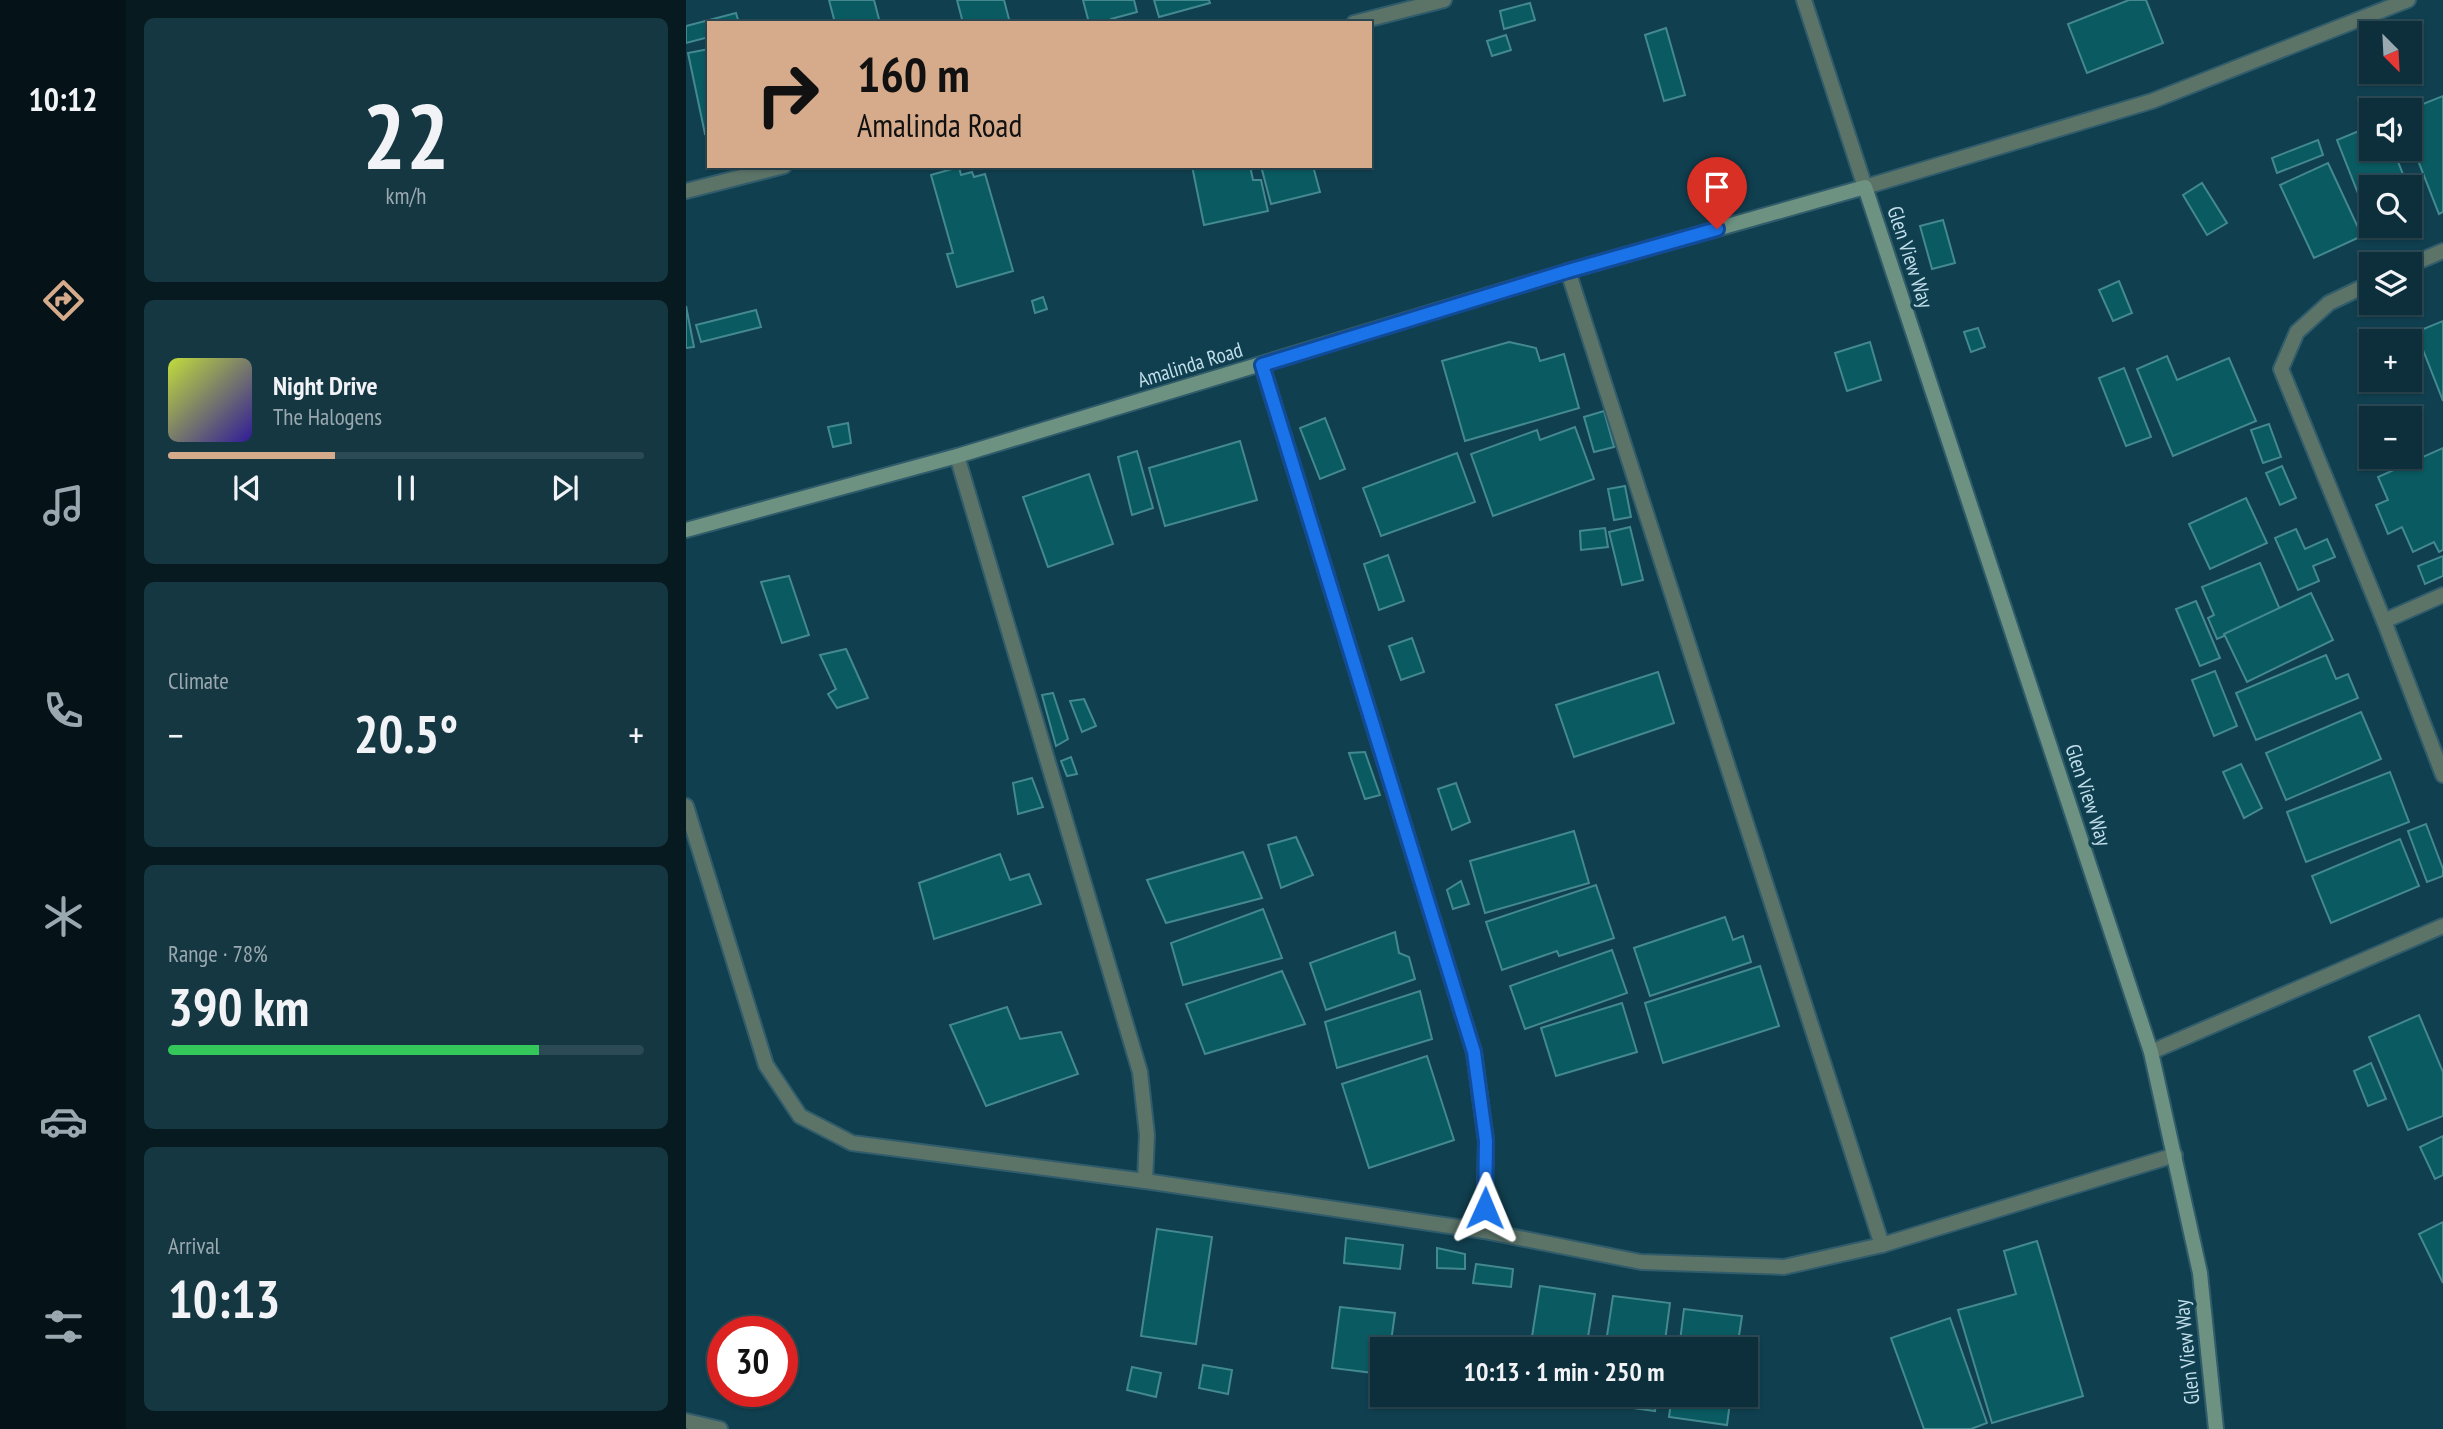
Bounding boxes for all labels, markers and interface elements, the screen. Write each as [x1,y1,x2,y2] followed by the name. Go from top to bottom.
[2359,21,2422,84] north arrow
[2359,21,2422,469] map controls
[857,42,970,106] text: 160 m
[742,49,833,140] icon: right
[363,76,450,194] text: 22
[28,78,98,120] text: 10:12
[2359,98,2422,161] button: sound
[857,104,1022,146] text: Amalinda Road
[1687,157,1747,229] pin
[1698,168,1736,206] icon: arrive
[2359,175,2422,238] button: search
[386,181,426,210] text: km/h
[1881,202,1940,311] street label: Glen View Way
[2359,252,2422,315] button: layers
[39,276,88,325] icon: directions
[2359,329,2422,392] button: +
[1134,336,1246,393] street label: Amalinda Road
[273,369,378,402] text: Night Drive
[273,402,382,431] text: The Halogens
[2359,406,2422,469] button: −
[228,469,266,507] icon: previous
[387,469,425,507] icon: pause
[546,469,584,507] icon: next
[39,481,88,530] icon: music
[168,666,229,695] text: Climate
[39,686,88,735] icon: phone
[354,700,458,767] text: 20.5°
[168,710,184,759] text: −
[628,710,644,759] text: +
[2059,740,2118,849] street label: Glen View Way
[39,892,88,941] icon: climate
[168,939,268,968] text: Range · 78%
[168,973,309,1040] text: 390 km
[39,1097,88,1146] icon: car
[1448,1171,1522,1245] position arrow
[168,1231,220,1260] text: Arrival
[168,1265,280,1332] text: 10:13
[2168,1298,2205,1406] street label: Glen View Way
[39,1302,88,1351] icon: filters
[707,1316,798,1407] speed limit sign: 30
[1464,1355,1664,1388] text: 10:13 · 1 min · 250 m

